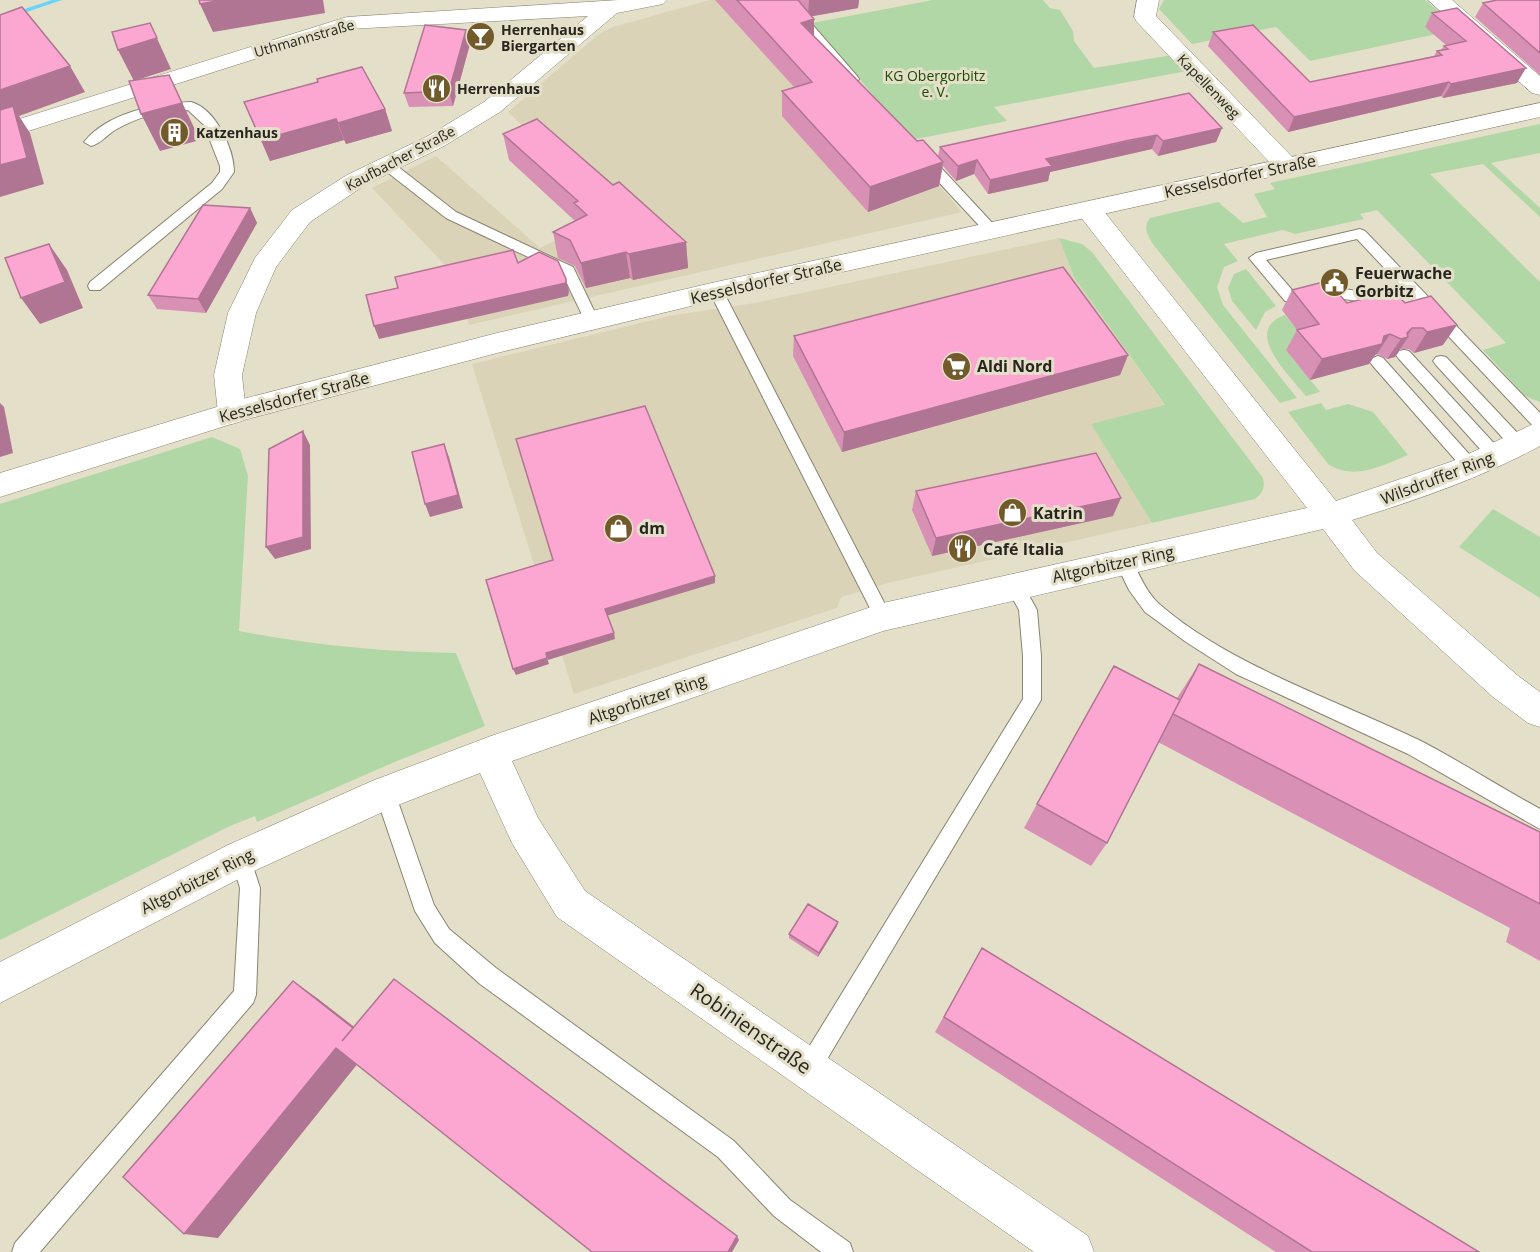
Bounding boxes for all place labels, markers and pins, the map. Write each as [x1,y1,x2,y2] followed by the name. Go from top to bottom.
[501,20,584,55] place label: Herrenhaus Biergarten
[464,21,496,53] bar icon: Herrenhaus Biergarten
[420,72,452,104] restaurant icon: Herrenhaus
[457,79,540,98] place label: Herrenhaus
[159,116,191,148] building icon: Katzenhaus
[196,123,278,142] place label: Katzenhaus
[1355,262,1452,302] place label: Feuerwache Gorbitz
[1318,266,1350,298] public building icon: Feuerwache Gorbitz
[940,350,972,382] supermarket icon: Aldi Nord
[977,355,1052,377] place label: Aldi Nord
[996,497,1028,529] shop icon: Katrin
[1033,502,1083,524] place label: Katrin
[602,512,634,544] shop icon: dm
[639,517,665,539] place label: dm
[946,533,978,565] restaurant icon: Café Italia
[983,538,1064,560] place label: Café Italia

